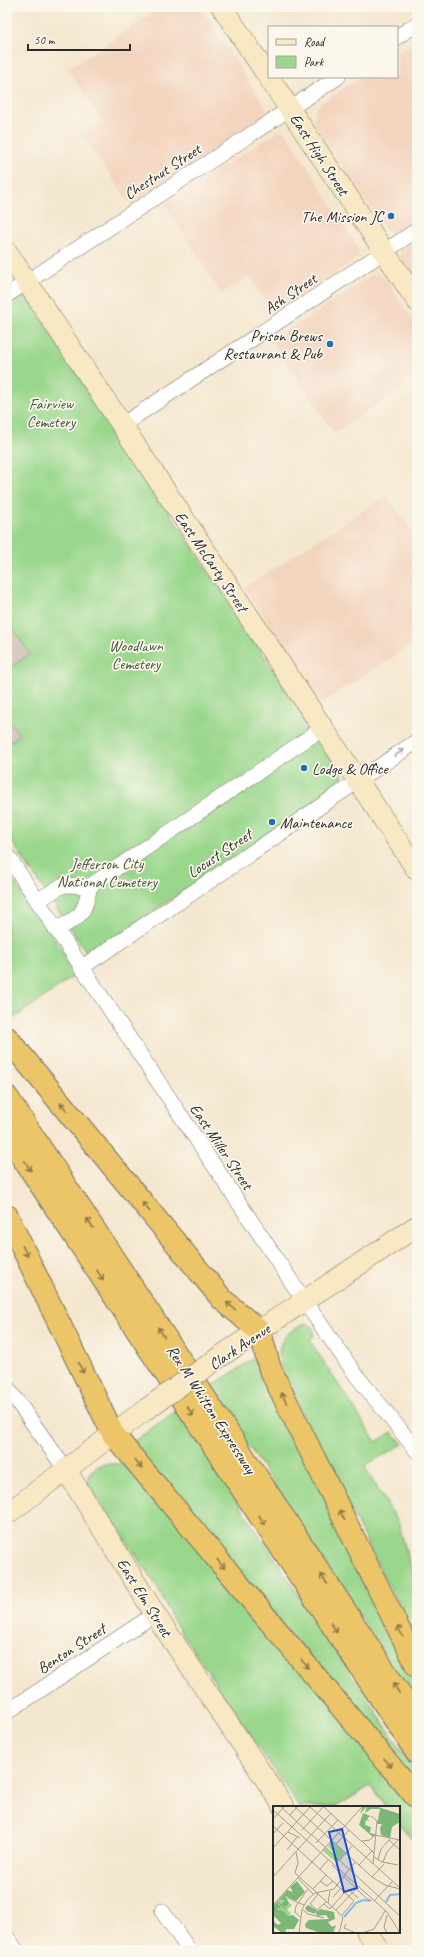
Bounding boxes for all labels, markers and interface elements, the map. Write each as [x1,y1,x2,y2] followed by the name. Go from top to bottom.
[28,26,130,52] scale bar
[268,26,398,78] legend
[34,32,56,48] text: 50 m
[304,34,326,50] text: Road
[304,54,325,70] text: Park
[285,110,354,201] street label: East High Street
[120,139,206,204] street label: Chestnut Street
[301,207,385,227] place label: The Mission JC
[386,211,396,221] marker: The Mission JC
[261,268,322,319] street label: Ash Street
[224,326,324,364] place label: Prison Brews Restaurant & Pub
[325,339,335,349] marker: Prison Brews Restaurant & Pub
[27,394,77,432] park label: Fairview Cemetery
[170,508,254,618] street label: East McCarty Street
[109,636,164,674] park label: Woodlawn Cemetery
[393,749,404,757] one-way arrow
[312,759,389,779] place label: Lodge & Office
[299,763,309,773] marker: Lodge & Office
[280,813,353,833] place label: Maintenance
[267,817,277,827] marker: Maintenance
[183,823,258,883] street label: Locust Street
[57,854,158,892] park label: Jefferson City National Cemetery
[185,1100,258,1195] street label: East Miller Street
[59,1101,68,1112] one-way arrow
[25,1160,33,1172] one-way arrow
[142,1202,151,1212] one-way arrow
[86,1218,94,1229] one-way arrow
[22,1244,29,1256] one-way arrow
[96,1269,104,1280] one-way arrow
[225,1301,236,1310] one-way arrow
[205,1318,275,1375] street label: Clark Avenue
[157,1327,165,1338] one-way arrow
[162,1341,261,1479] street label: Rex M Whitton Expressway
[78,1362,85,1374] one-way arrow
[280,1393,287,1405] one-way arrow
[187,1405,195,1417] one-way arrow
[133,1459,142,1470] one-way arrow
[338,1509,345,1521] one-way arrow
[258,1514,266,1525] one-way arrow
[112,1555,177,1642] street label: East Elm Street
[217,1559,226,1569] one-way arrow
[320,1574,328,1585] one-way arrow
[34,1618,112,1678] street label: Benton Street
[330,1622,338,1633] one-way arrow
[396,1626,403,1638] one-way arrow
[300,1658,309,1669] one-way arrow
[391,1682,400,1693] one-way arrow
[384,1758,393,1769] one-way arrow
[273,1806,400,1933] inset map

